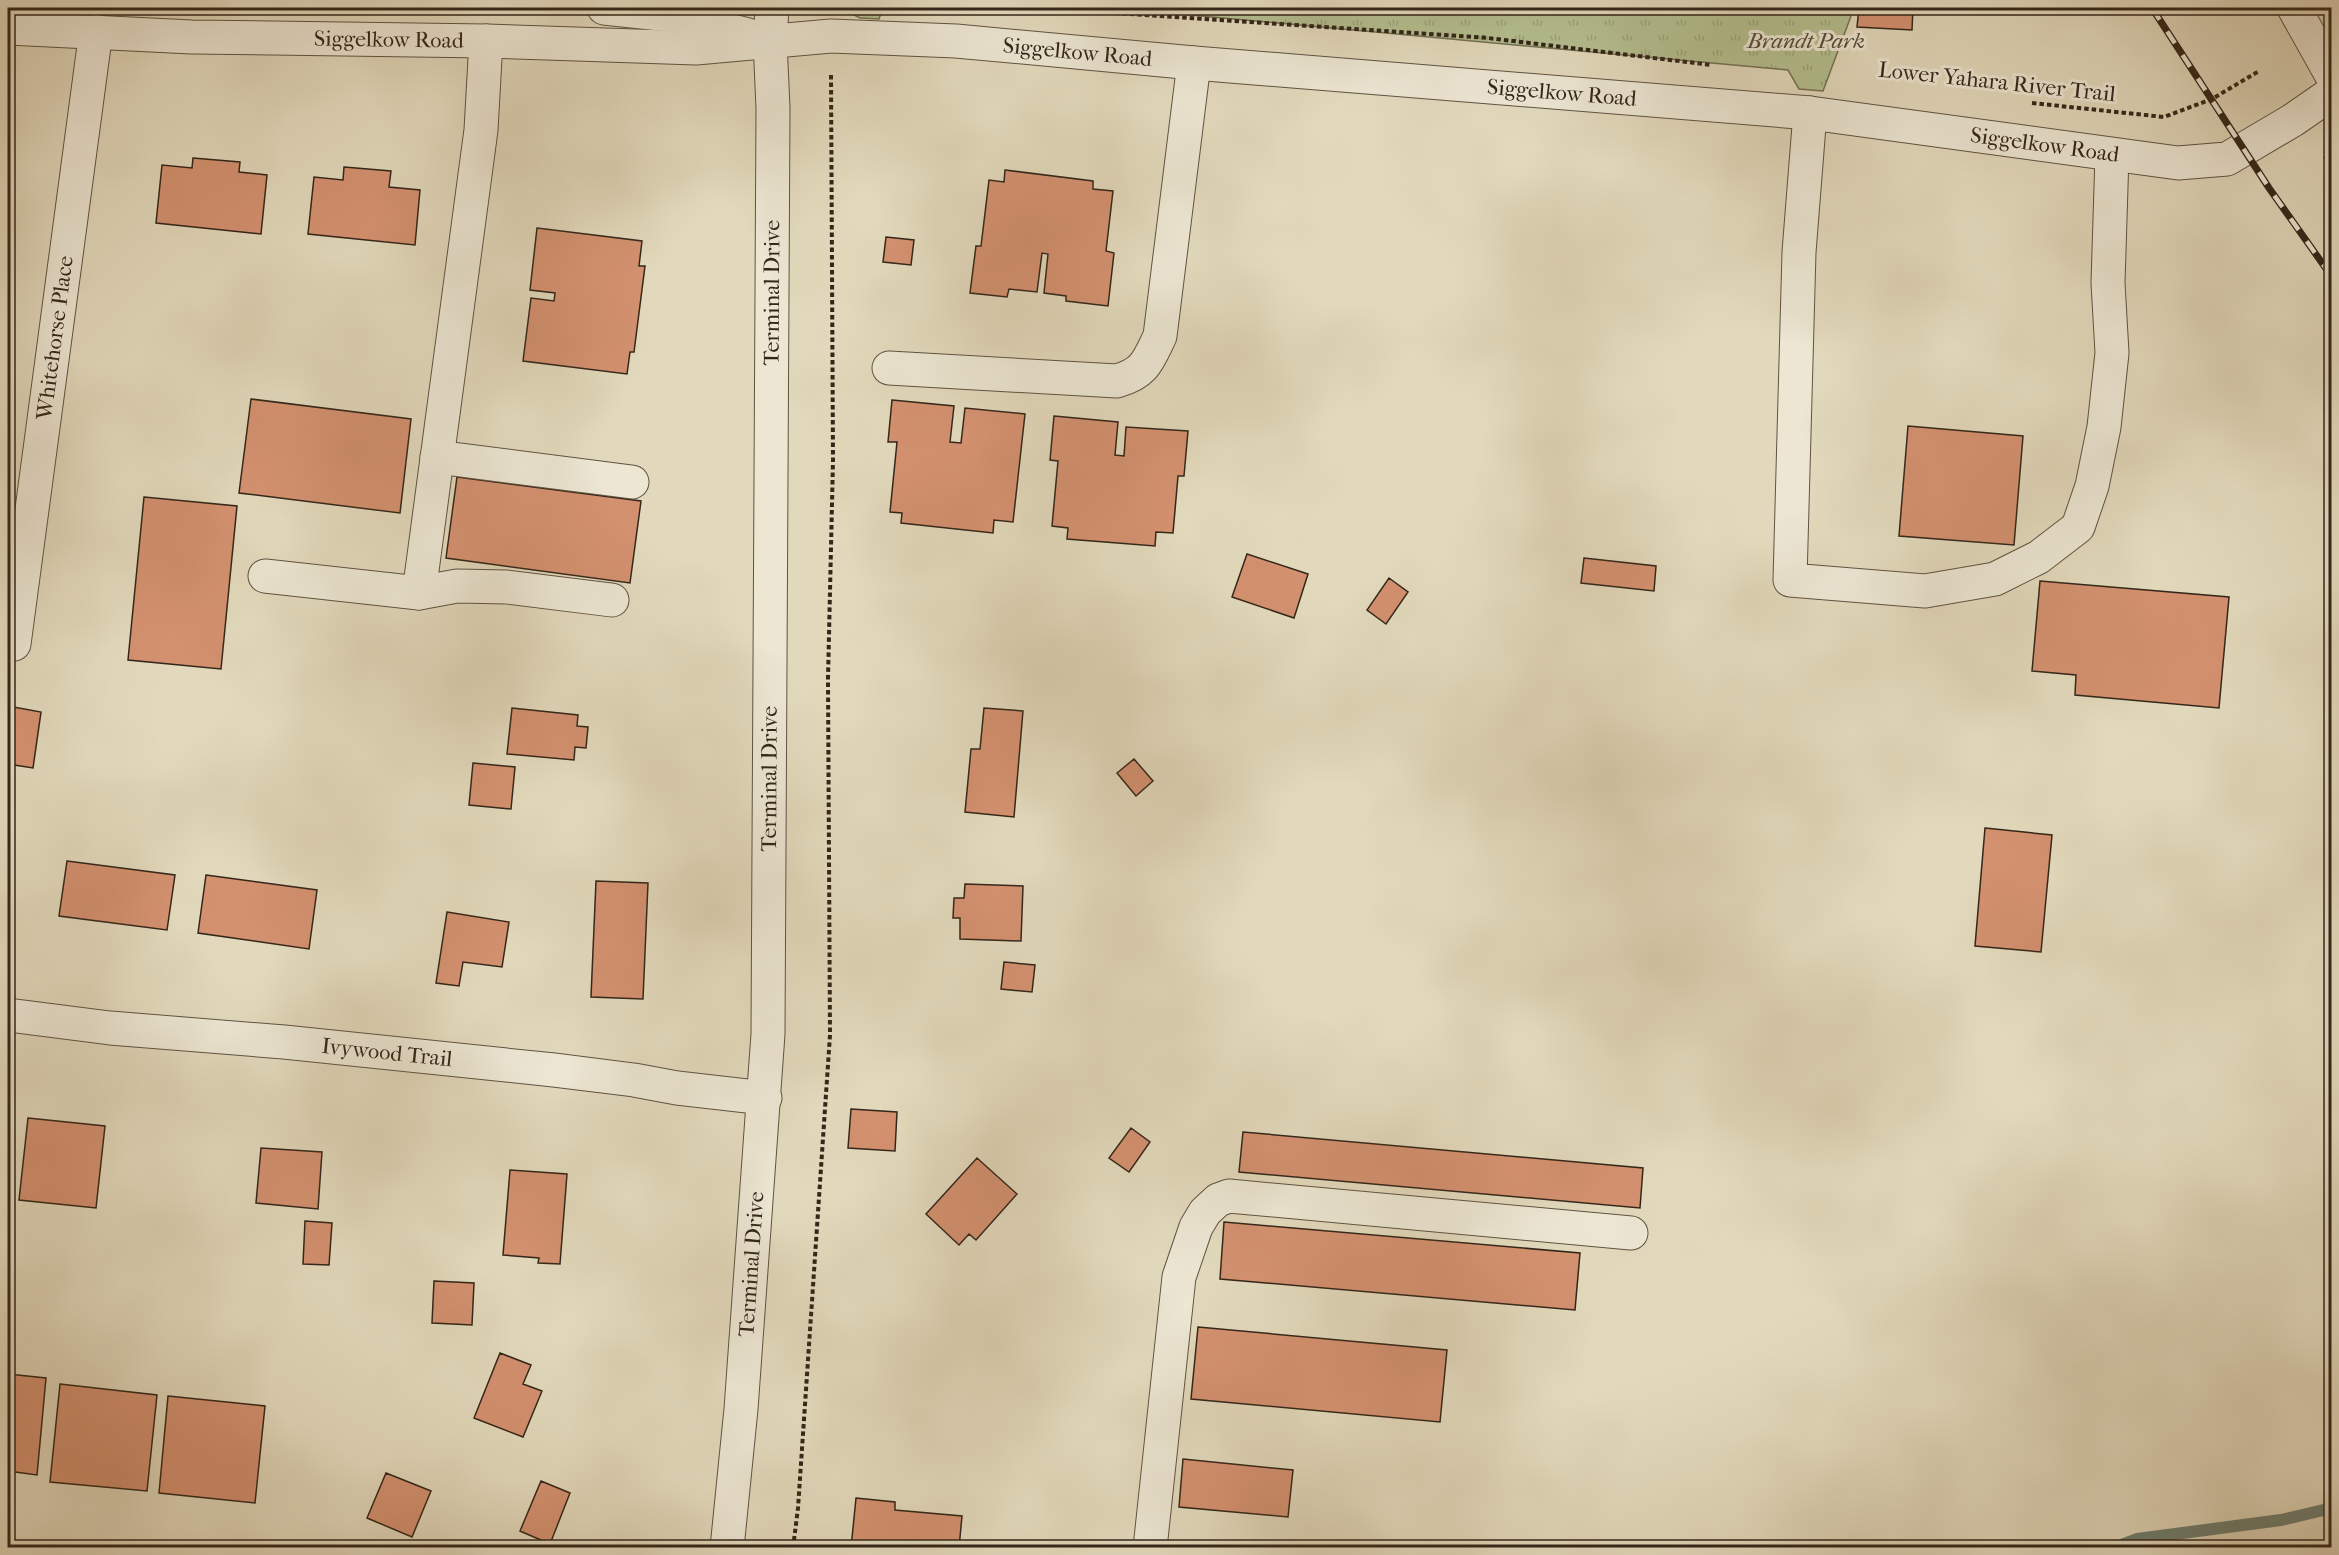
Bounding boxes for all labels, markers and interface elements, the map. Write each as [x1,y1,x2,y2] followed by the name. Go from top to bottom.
[314,26,465,54] street label: Siggelkow Road
[1746,28,1865,54] park label: Brandt Park
[1002,32,1154,72] street label: Siggelkow Road
[1877,57,2117,107] street label: Lower Yahara River Trail
[1486,74,1639,112] street label: Siggelkow Road
[1969,122,2122,168] street label: Siggelkow Road
[759,220,785,366] street label: Terminal Drive
[31,254,79,422] street label: Whitehorse Place
[756,706,783,852] street label: Terminal Drive
[320,1033,454,1072] street label: Ivywood Trail
[733,1190,770,1338] street label: Terminal Drive

